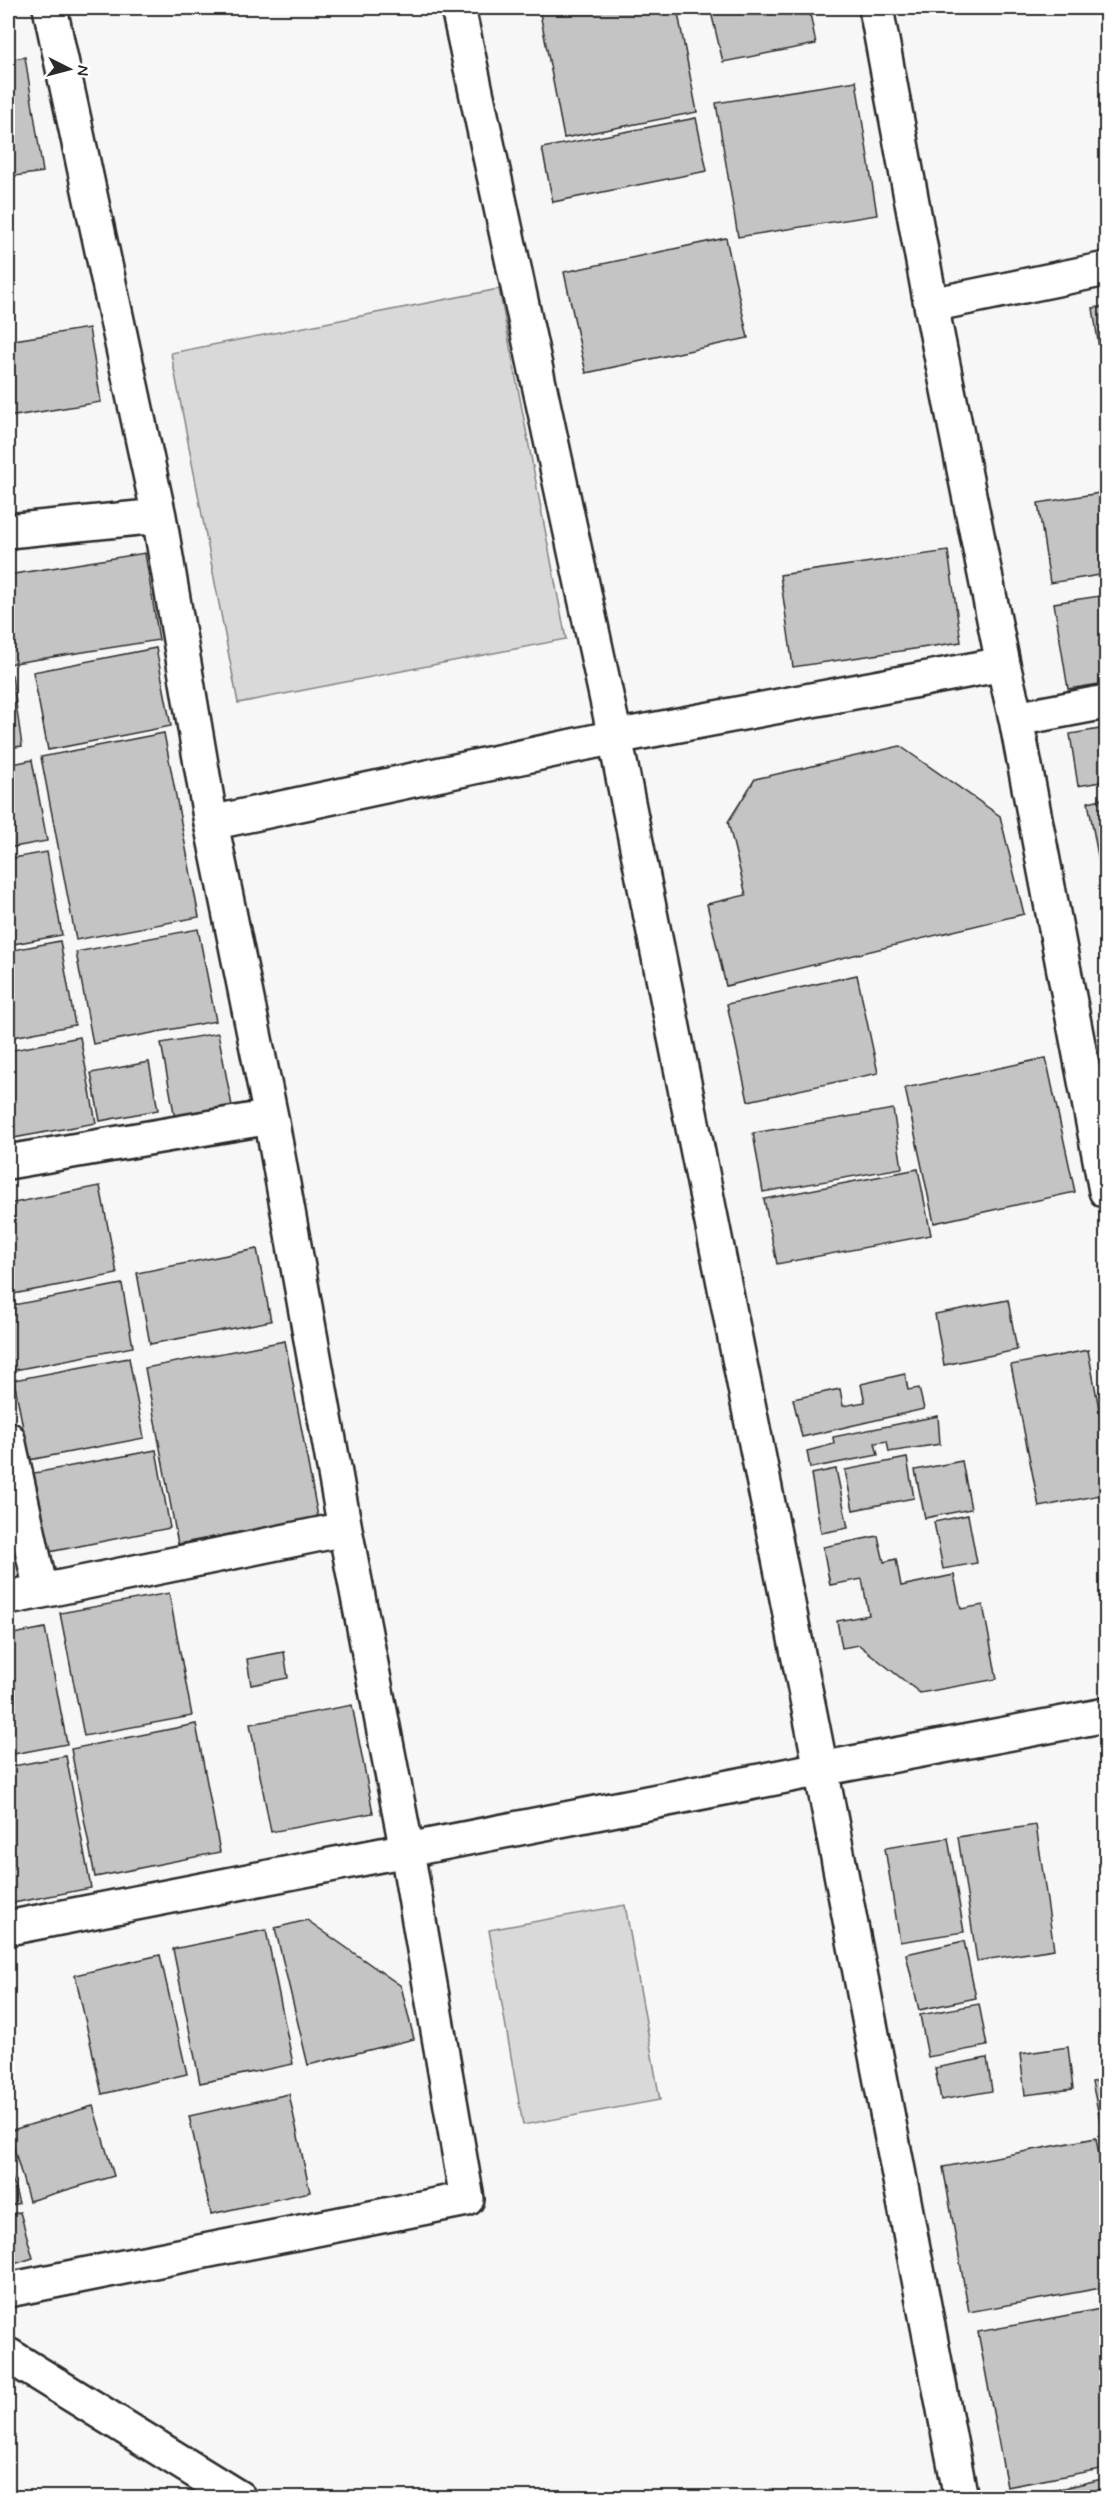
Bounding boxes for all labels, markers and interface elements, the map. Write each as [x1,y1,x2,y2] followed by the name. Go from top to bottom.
[39,39,99,99] north arrow
[71,64,93,77] text: N

